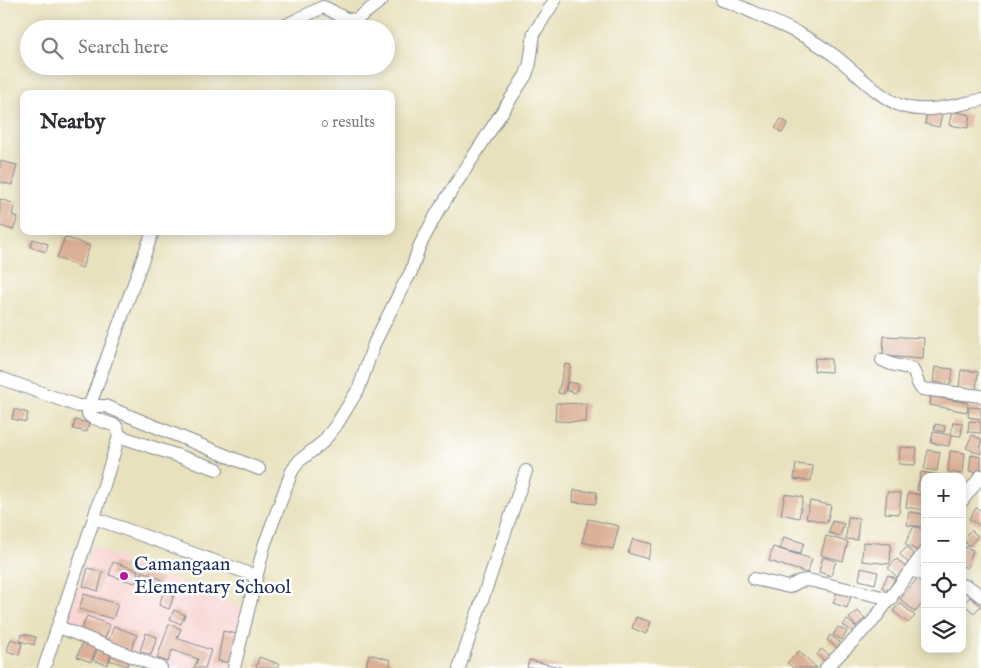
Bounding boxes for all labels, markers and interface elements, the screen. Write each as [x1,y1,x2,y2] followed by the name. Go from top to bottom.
[20,20,395,75] search box
[38,34,66,62] icon: search
[78,36,169,60] text: Search here
[40,109,105,136] text: Nearby
[321,113,375,133] text: 0 results
[921,473,966,653] map controls
[921,473,966,518] button: +
[921,518,966,563] button: −
[134,552,292,600] place label: Camangaan Elementary School
[921,563,966,608] button: locate
[118,570,130,582] marker: Camangaan Elementary School
[921,608,966,653] button: layers

